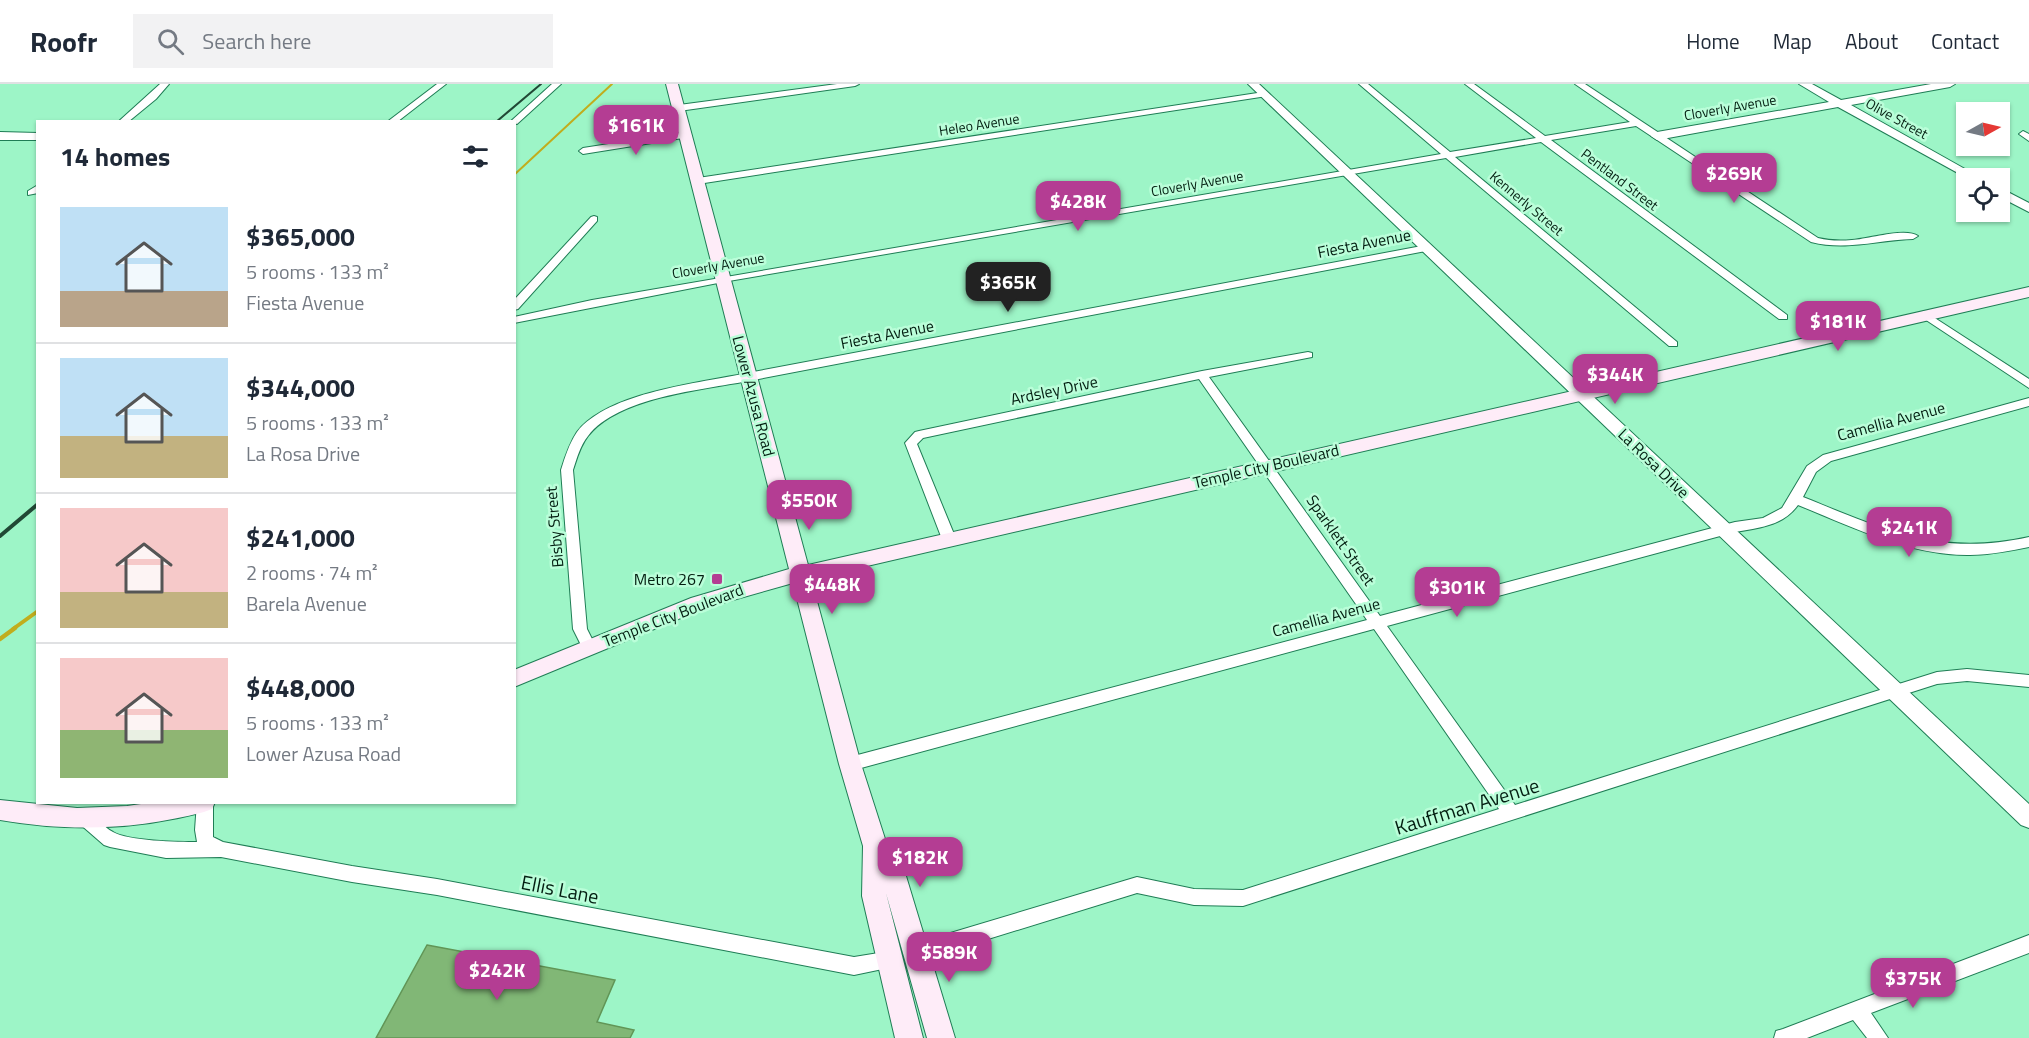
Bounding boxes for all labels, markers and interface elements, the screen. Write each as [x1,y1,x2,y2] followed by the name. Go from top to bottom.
[133,14,553,68] search box
[30,20,97,63] text: Roofr
[202,24,311,58] text: Search here
[154,25,187,58] icon: search
[1686,25,1740,57] text: Home
[1773,25,1812,57] text: Map
[1845,25,1898,57] text: About
[1931,25,1999,57] text: Contact
[1682,89,1778,125] street label: Cloverly Avenue
[1862,92,1932,144] street label: Olive Street
[1956,102,2010,156] north arrow
[1956,102,2010,222] map controls
[594,105,678,156] pin: $161K
[937,107,1021,141] street label: Heleo Avenue
[608,109,664,140] text: $161K
[60,137,170,176] text: 14 homes
[459,140,492,173] icon: filters
[1577,143,1663,215] street label: Pentland Street
[1692,153,1776,204] pin: $269K
[1706,157,1762,188] text: $269K
[1149,165,1245,201] street label: Cloverly Avenue
[1485,166,1569,240] street label: Kennerly Street
[1956,168,2010,222] button: locate
[1036,181,1120,232] pin: $428K
[1050,185,1106,216] text: $428K
[246,217,355,256] text: $365,000
[1315,222,1413,264] street label: Fiesta Avenue
[108,231,180,303] icon: home
[670,247,766,283] street label: Cloverly Avenue
[246,256,389,287] text: 5 rooms · 133 m²
[966,262,1050,313] pin: $365K
[980,266,1036,297] text: $365K
[246,287,364,318] text: Fiesta Avenue
[1796,301,1880,352] pin: $181K
[1810,305,1866,336] text: $181K
[838,313,936,355] street label: Fiesta Avenue
[726,333,782,459] street label: Lower Azusa Road
[1573,354,1657,405] pin: $344K
[1587,358,1643,389] text: $344K
[246,368,355,407] text: $344,000
[1008,369,1100,411] street label: Ardsley Drive
[108,382,180,454] icon: home
[1834,395,1948,447] street label: Camellia Avenue
[246,407,389,438] text: 5 rooms · 133 m²
[1613,423,1695,503] street label: La Rosa Drive
[246,438,360,469] text: La Rosa Drive
[1191,438,1341,494] street label: Temple City Boulevard
[767,480,851,531] pin: $550K
[781,484,837,515] text: $550K
[538,485,570,569] street label: Bisby Street
[1301,490,1381,591] street label: Sparklett Street
[1867,507,1951,558] pin: $241K
[1881,511,1937,542] text: $241K
[246,518,355,557] text: $241,000
[108,532,180,604] icon: home
[246,557,378,588] text: 2 rooms · 74 m²
[790,564,874,615] pin: $448K
[634,567,705,591] place label: Metro 267
[1415,567,1499,618] pin: $301K
[804,568,860,599] text: $448K
[1429,571,1485,602] text: $301K
[710,572,724,586] marker: Metro 267
[599,577,747,653] street label: Temple City Boulevard
[246,588,367,619] text: Barela Avenue
[1269,591,1383,643] street label: Camellia Avenue
[246,668,355,707] text: $448,000
[108,682,180,754] icon: home
[246,707,389,738] text: 5 rooms · 133 m²
[246,738,401,769] text: Lower Azusa Road
[1391,769,1543,843] street label: Kauffman Avenue
[878,837,962,888] pin: $182K
[892,841,948,872] text: $182K
[518,866,602,912] street label: Ellis Lane
[907,932,991,983] pin: $589K
[921,936,977,967] text: $589K
[455,950,539,1001] pin: $242K
[469,954,525,985] text: $242K
[1871,958,1955,1009] pin: $375K
[1885,962,1941,993] text: $375K

